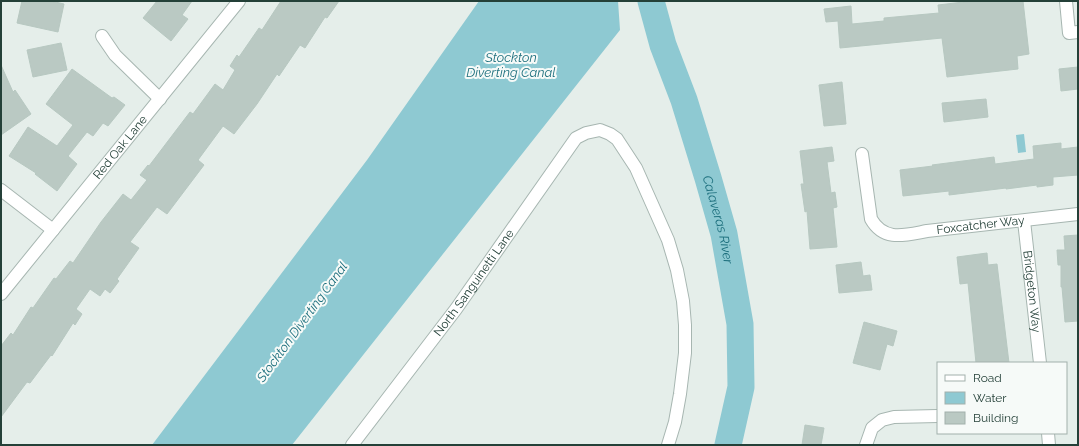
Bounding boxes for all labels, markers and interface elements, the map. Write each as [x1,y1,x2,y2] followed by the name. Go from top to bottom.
[466,50,556,80] water label: Stockton Diverting Canal
[90,113,150,182] street label: Red Oak Lane
[700,174,737,265] water label: Calaveras River
[936,213,1026,237] street label: Foxcatcher Way
[431,227,517,339] street label: North Sanguinetti Lane
[1020,250,1044,334] street label: Bridgeton Way
[253,259,351,386] water label: Stockton Diverting Canal
[937,362,1067,434] legend
[973,371,1002,385] text: Road
[973,391,1007,405] text: Water
[973,411,1019,425] text: Building

